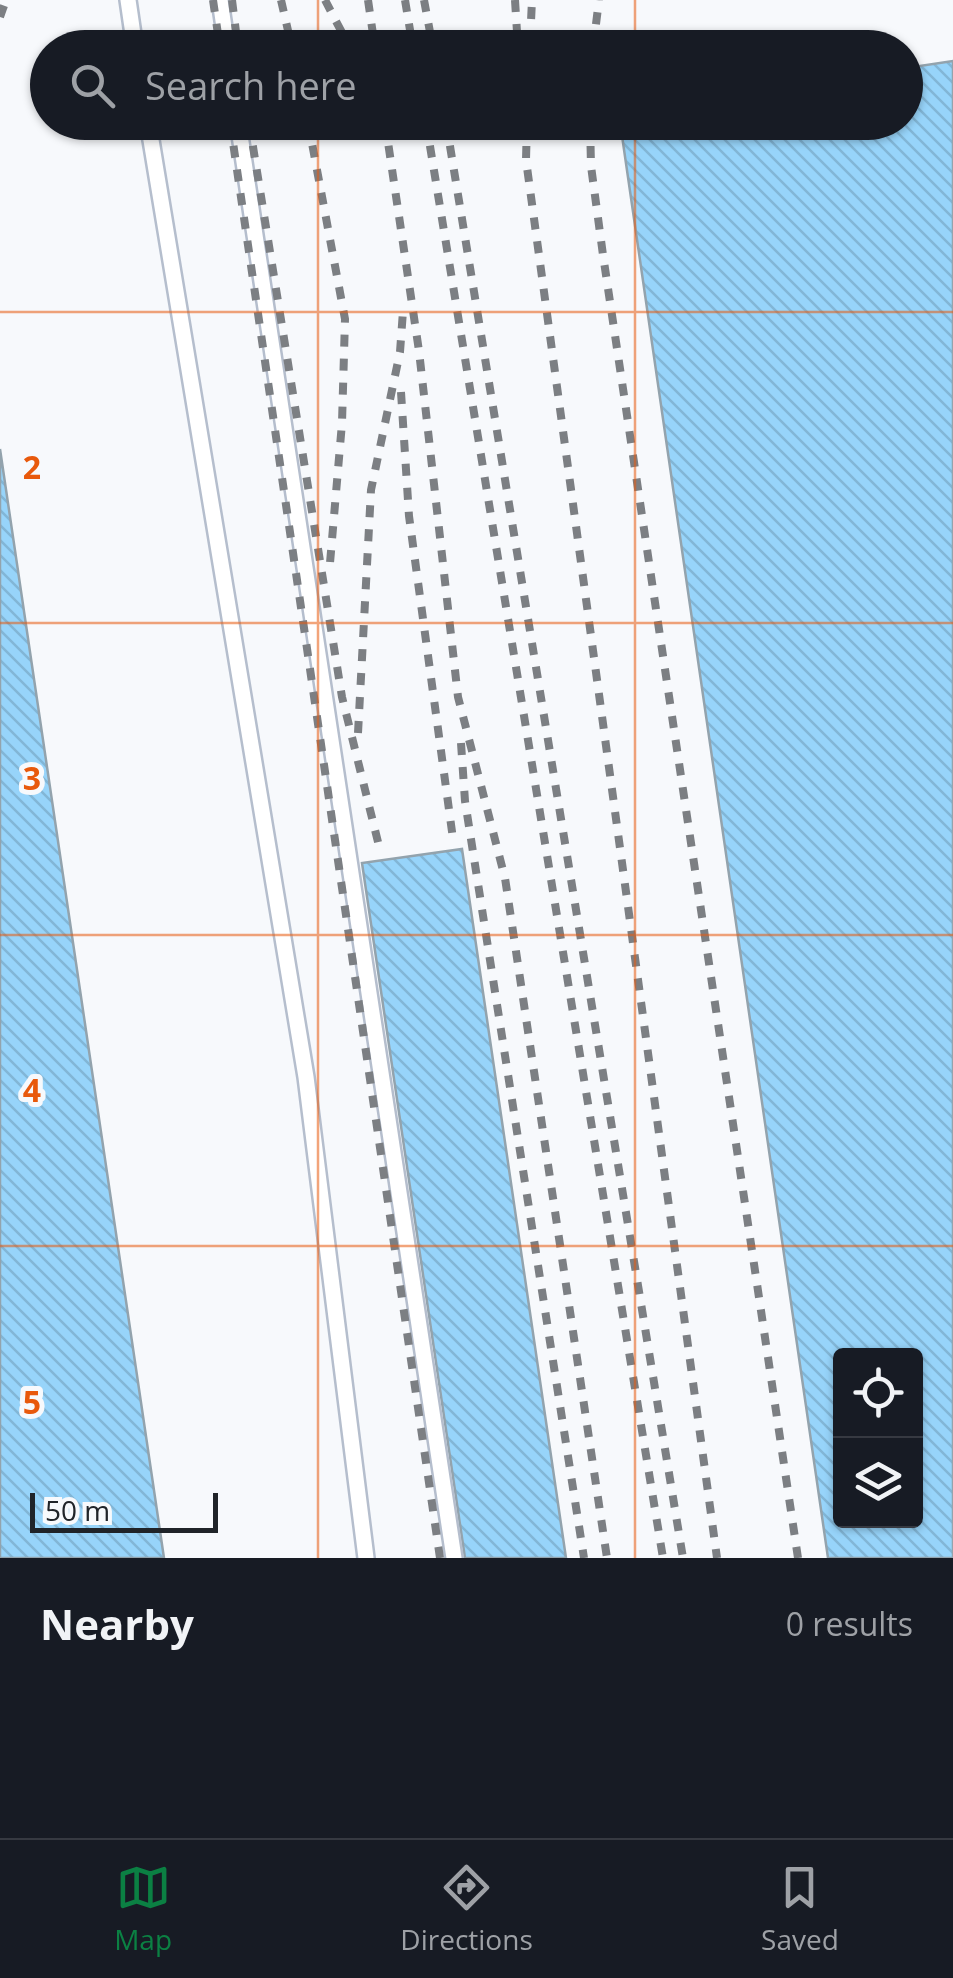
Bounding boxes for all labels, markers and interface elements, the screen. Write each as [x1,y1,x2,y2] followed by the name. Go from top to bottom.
[30,30,923,140] search box
[65,58,120,113] icon: search
[145,59,357,111] text: Search here
[23,445,41,488] text: 2
[23,756,41,799] text: 3
[23,1068,41,1111] text: 4
[833,1348,923,1528] map controls
[833,1348,923,1438] button: locate
[23,1380,41,1423] text: 5
[833,1438,923,1528] button: layers
[30,1488,218,1532] scale bar
[45,1491,110,1529] text: 50 m
[40,1595,194,1652] text: Nearby
[786,1602,913,1645] text: 0 results
[114,1860,172,1958] tab: Map
[400,1860,533,1958] tab: Directions
[761,1860,839,1958] tab: Saved

